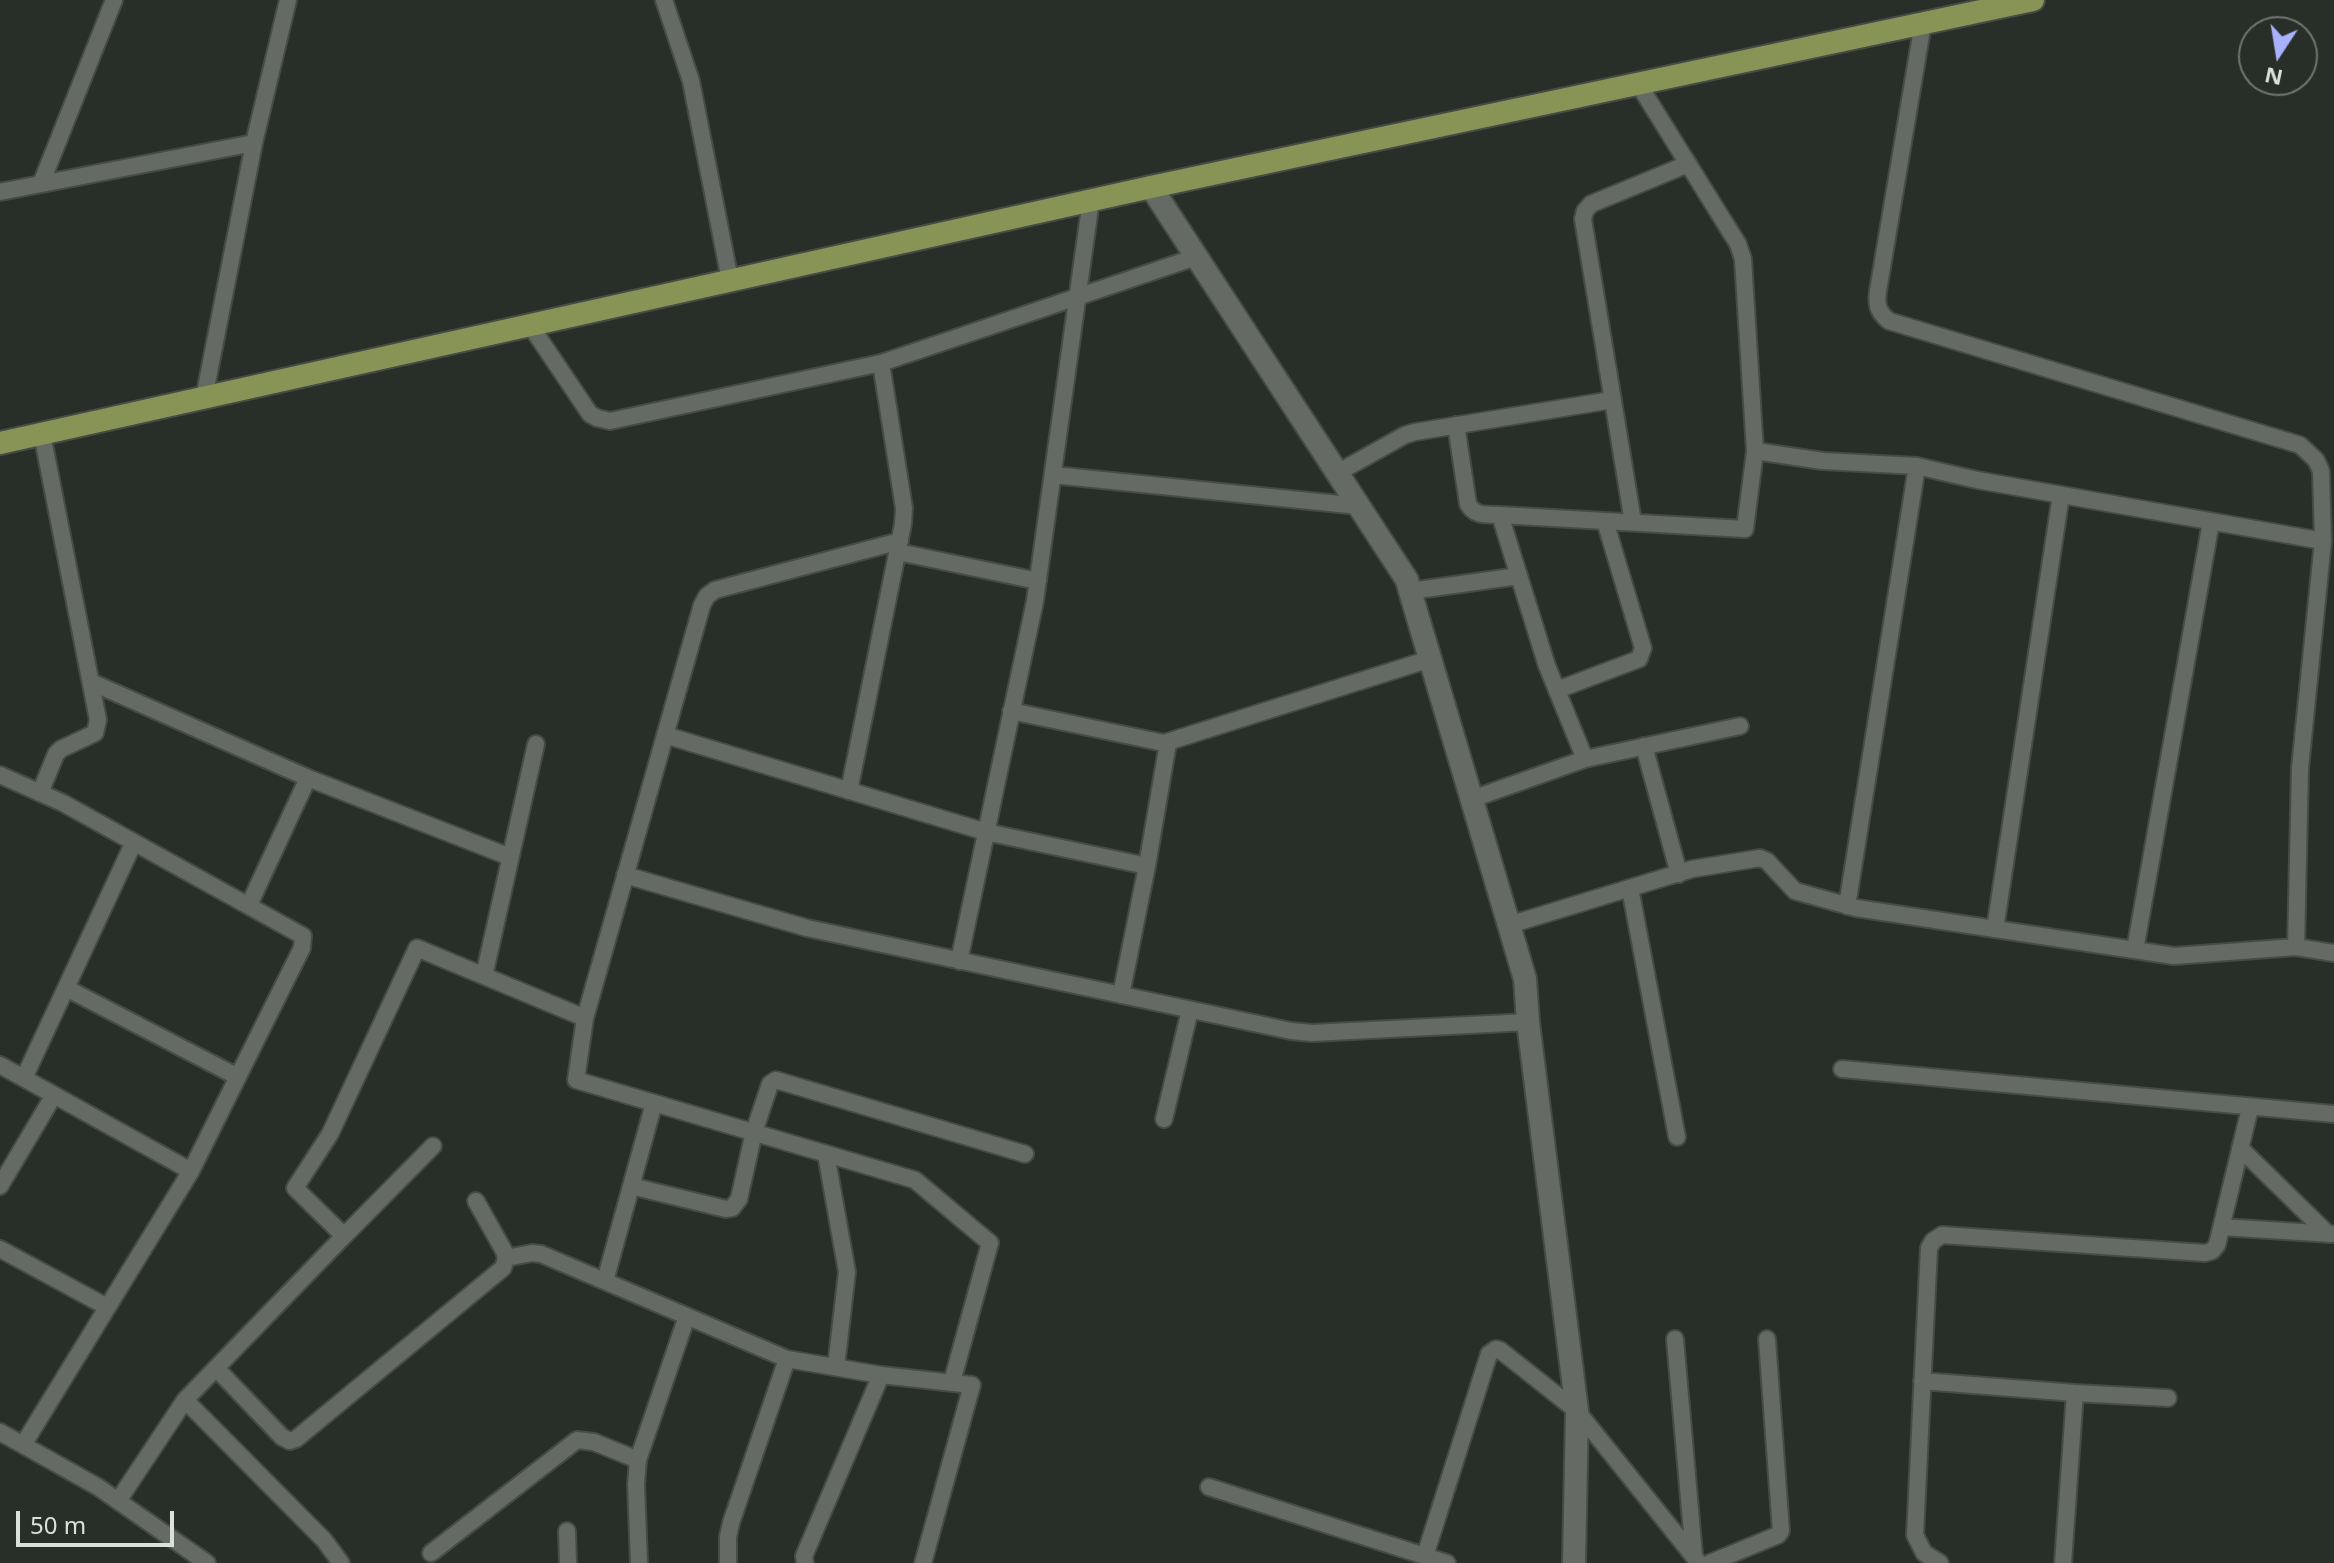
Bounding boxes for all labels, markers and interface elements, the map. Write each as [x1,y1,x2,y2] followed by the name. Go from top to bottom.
[2238,16,2318,96] north arrow
[2262,61,2285,94] text: N
[20,1495,178,1545] scale bar
[30,1508,86,1541] text: 50 m

